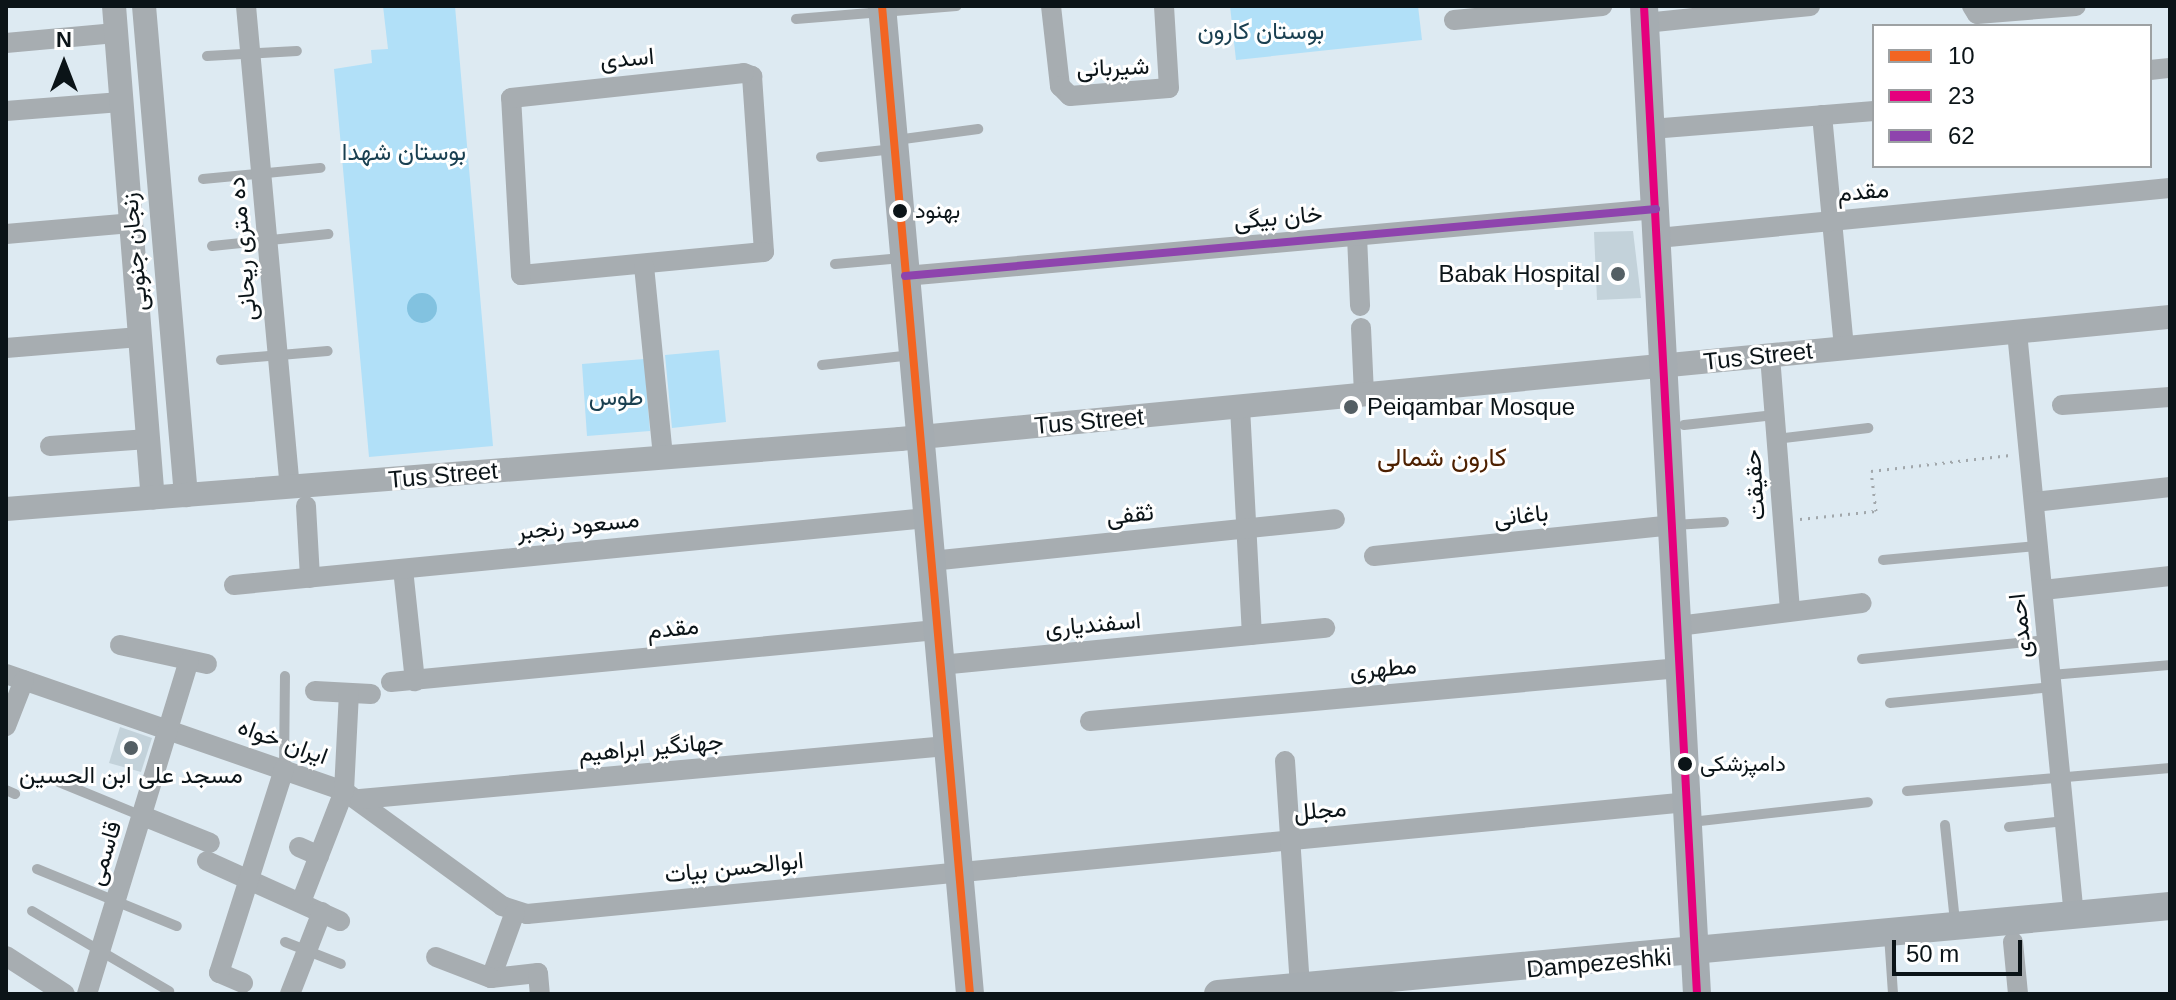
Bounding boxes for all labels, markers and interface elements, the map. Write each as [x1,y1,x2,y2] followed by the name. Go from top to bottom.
[1198,17,1324,45] park label: بوستان کارون
[24,24,104,104] north arrow
[1872,24,2152,168] legend
[56,27,72,52] text: N
[599,41,655,75] street label: اسدی
[1948,42,1975,69] text: 10
[1076,51,1150,83] street label: شیربانی
[1948,82,1975,109] text: 23
[1948,122,1975,149] text: 62
[342,138,466,166] park label: بوستان شهدا
[1836,174,1890,208] street label: مقدم
[221,176,263,322] street label: ده متری ریحانی
[114,192,154,312] street label: زنجان جنوبی
[915,198,960,224] place label: بهنود
[1232,199,1324,235] street label: خان بیگی
[892,203,908,219] marker: بهنود
[1439,260,1600,288] place label: Babak Hospital
[1607,263,1629,285] marker: Babak Hospital
[1702,336,1814,376] street label: Tus Street
[589,383,643,411] park label: طوس
[1367,393,1575,421] place label: Peiqambar Mosque
[1342,398,1360,416] marker: Peiqambar Mosque
[1033,402,1145,440] street label: Tus Street
[1377,442,1507,474] district label: کارون شمالی
[1737,449,1771,521] street label: حقیقت
[387,456,499,494] street label: Tus Street
[1105,497,1155,531] street label: ثقفی
[1492,498,1550,532] street label: باغانی
[515,504,641,546] street label: مسعود رنجبر
[2002,592,2038,660] street label: احمدی
[1044,605,1142,643] street label: اسفندیاری
[646,611,700,645] street label: مقدم
[1348,651,1418,685] street label: مطهری
[234,711,332,771] street label: ایران خواه
[577,726,725,768] street label: جهانگیر ابراهیم
[122,739,140,757] marker: مسجد علی ابن الحسین
[1700,751,1786,777] place label: دامپزشکی
[1677,756,1693,772] marker: دامپزشکی
[19,761,243,789] place label: مسجد علی ابن الحسین
[1292,793,1348,827] street label: مجلل
[81,817,127,889] street label: قاسمی
[663,845,805,889] street label: ابوالحسن بیات
[1896,924,2026,974] scale bar
[1906,940,1959,967] text: 50 m
[1525,942,1673,984] street label: Dampezeshki

